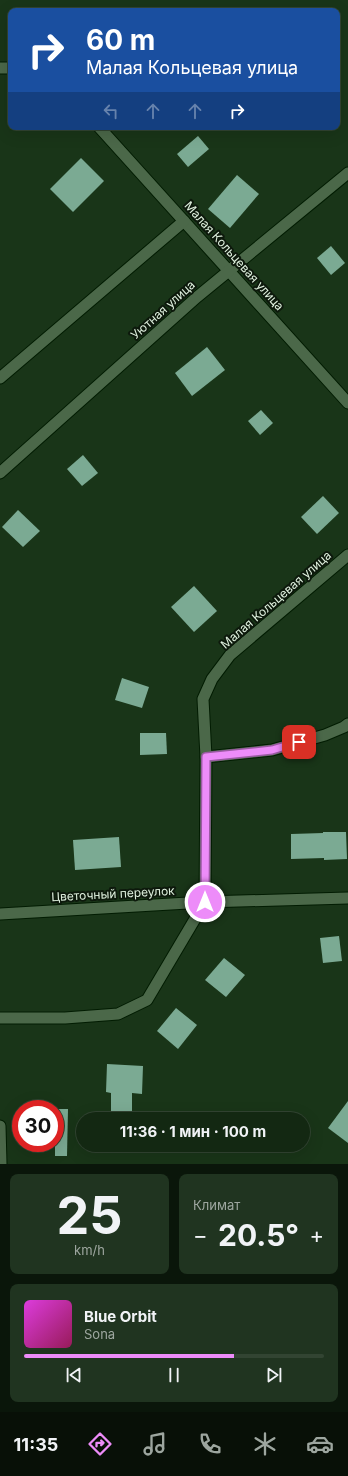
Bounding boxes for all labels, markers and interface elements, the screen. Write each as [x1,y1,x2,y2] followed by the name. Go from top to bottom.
[86,23,155,57] text: 60 m
[20,24,72,76] icon: right
[86,57,298,78] text: Малая Кольцевая улица
[100,100,122,122] icon: left
[142,100,164,122] icon: ahead
[184,100,206,122] icon: ahead
[226,100,248,122] icon: right
[181,198,287,313] street label: Малая Кольцевая улица
[128,277,198,342] street label: Уютная улица
[217,548,334,652] street label: Малая Кольцевая улица
[282,725,316,759] pin
[288,731,310,753] icon: arrive
[184,881,226,923] position arrow
[51,883,175,904] street label: Цветочный переулок
[12,1100,64,1152] speed limit sign: 30
[120,1122,266,1141] text: 11:36 · 1 мин · 100 m
[57,1184,123,1247] text: 25
[193,1197,240,1213] text: Климат
[218,1217,299,1253] text: 20.5°
[193,1222,208,1248] text: −
[309,1222,324,1248] text: +
[74,1242,105,1258] text: km/h
[84,1307,157,1326] text: Blue Orbit
[84,1326,115,1342] text: Sona
[63,1364,85,1386] icon: previous
[163,1364,185,1386] icon: pause
[263,1364,285,1386] icon: next
[86,1430,114,1458] icon: directions
[141,1430,169,1458] icon: music
[196,1430,224,1458] icon: phone
[251,1430,279,1458] icon: climate
[306,1430,334,1458] icon: car
[14,1434,58,1455] text: 11:35

